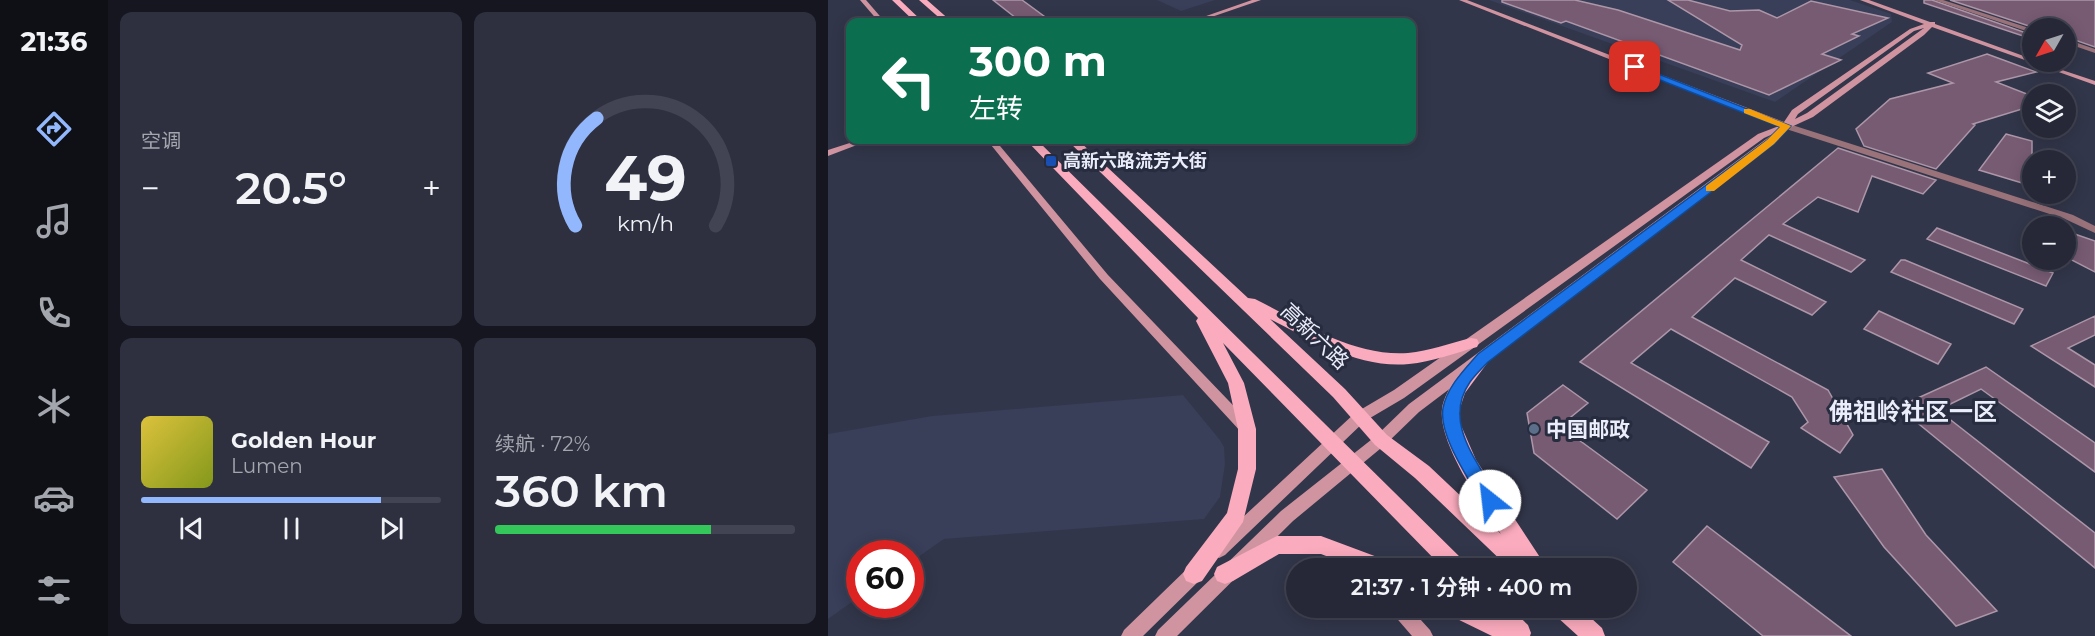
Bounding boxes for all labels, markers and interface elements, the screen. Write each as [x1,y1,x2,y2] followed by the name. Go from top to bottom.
[2022,18,2076,72] north arrow
[2022,18,2076,270] map controls
[21,25,87,58] text: 21:36
[969,35,1107,87] text: 300 m
[1609,41,1660,92] pin
[870,42,948,120] icon: left
[1618,50,1651,83] icon: arrive
[2022,84,2076,138] button: layers
[969,92,1023,125] text: 左转
[33,108,75,150] icon: directions
[141,129,181,153] text: 空调
[604,140,686,216] text: 49
[1063,150,1207,172] place label: 高新六路流芳大街
[2022,150,2076,204] button: +
[1044,154,1058,168] marker: 高新六路流芳大街
[235,160,347,215] text: 20.5°
[141,168,160,208] text: −
[422,168,441,208] text: +
[33,200,75,242] icon: music
[616,210,674,236] text: km/h
[2022,216,2076,270] button: −
[33,292,75,334] icon: phone
[1276,298,1354,374] street label: 高新六路
[33,385,75,427] icon: climate
[1829,397,1997,426] district label: 佛祖岭社区一区
[1546,417,1630,442] place label: 中国邮政
[1527,422,1541,436] marker: 中国邮政
[231,427,376,454] text: Golden Hour
[495,432,590,456] text: 续航 · 72%
[231,454,303,478] text: Lumen
[495,463,668,518] text: 360 km
[1458,469,1522,533] position arrow
[33,477,75,519] icon: car
[175,512,208,545] icon: previous
[275,512,308,545] icon: pause
[375,512,408,545] icon: next
[846,540,924,618] speed limit sign: 60
[33,569,75,611] icon: filters
[1351,574,1572,601] text: 21:37 · 1 分钟 · 400 m

